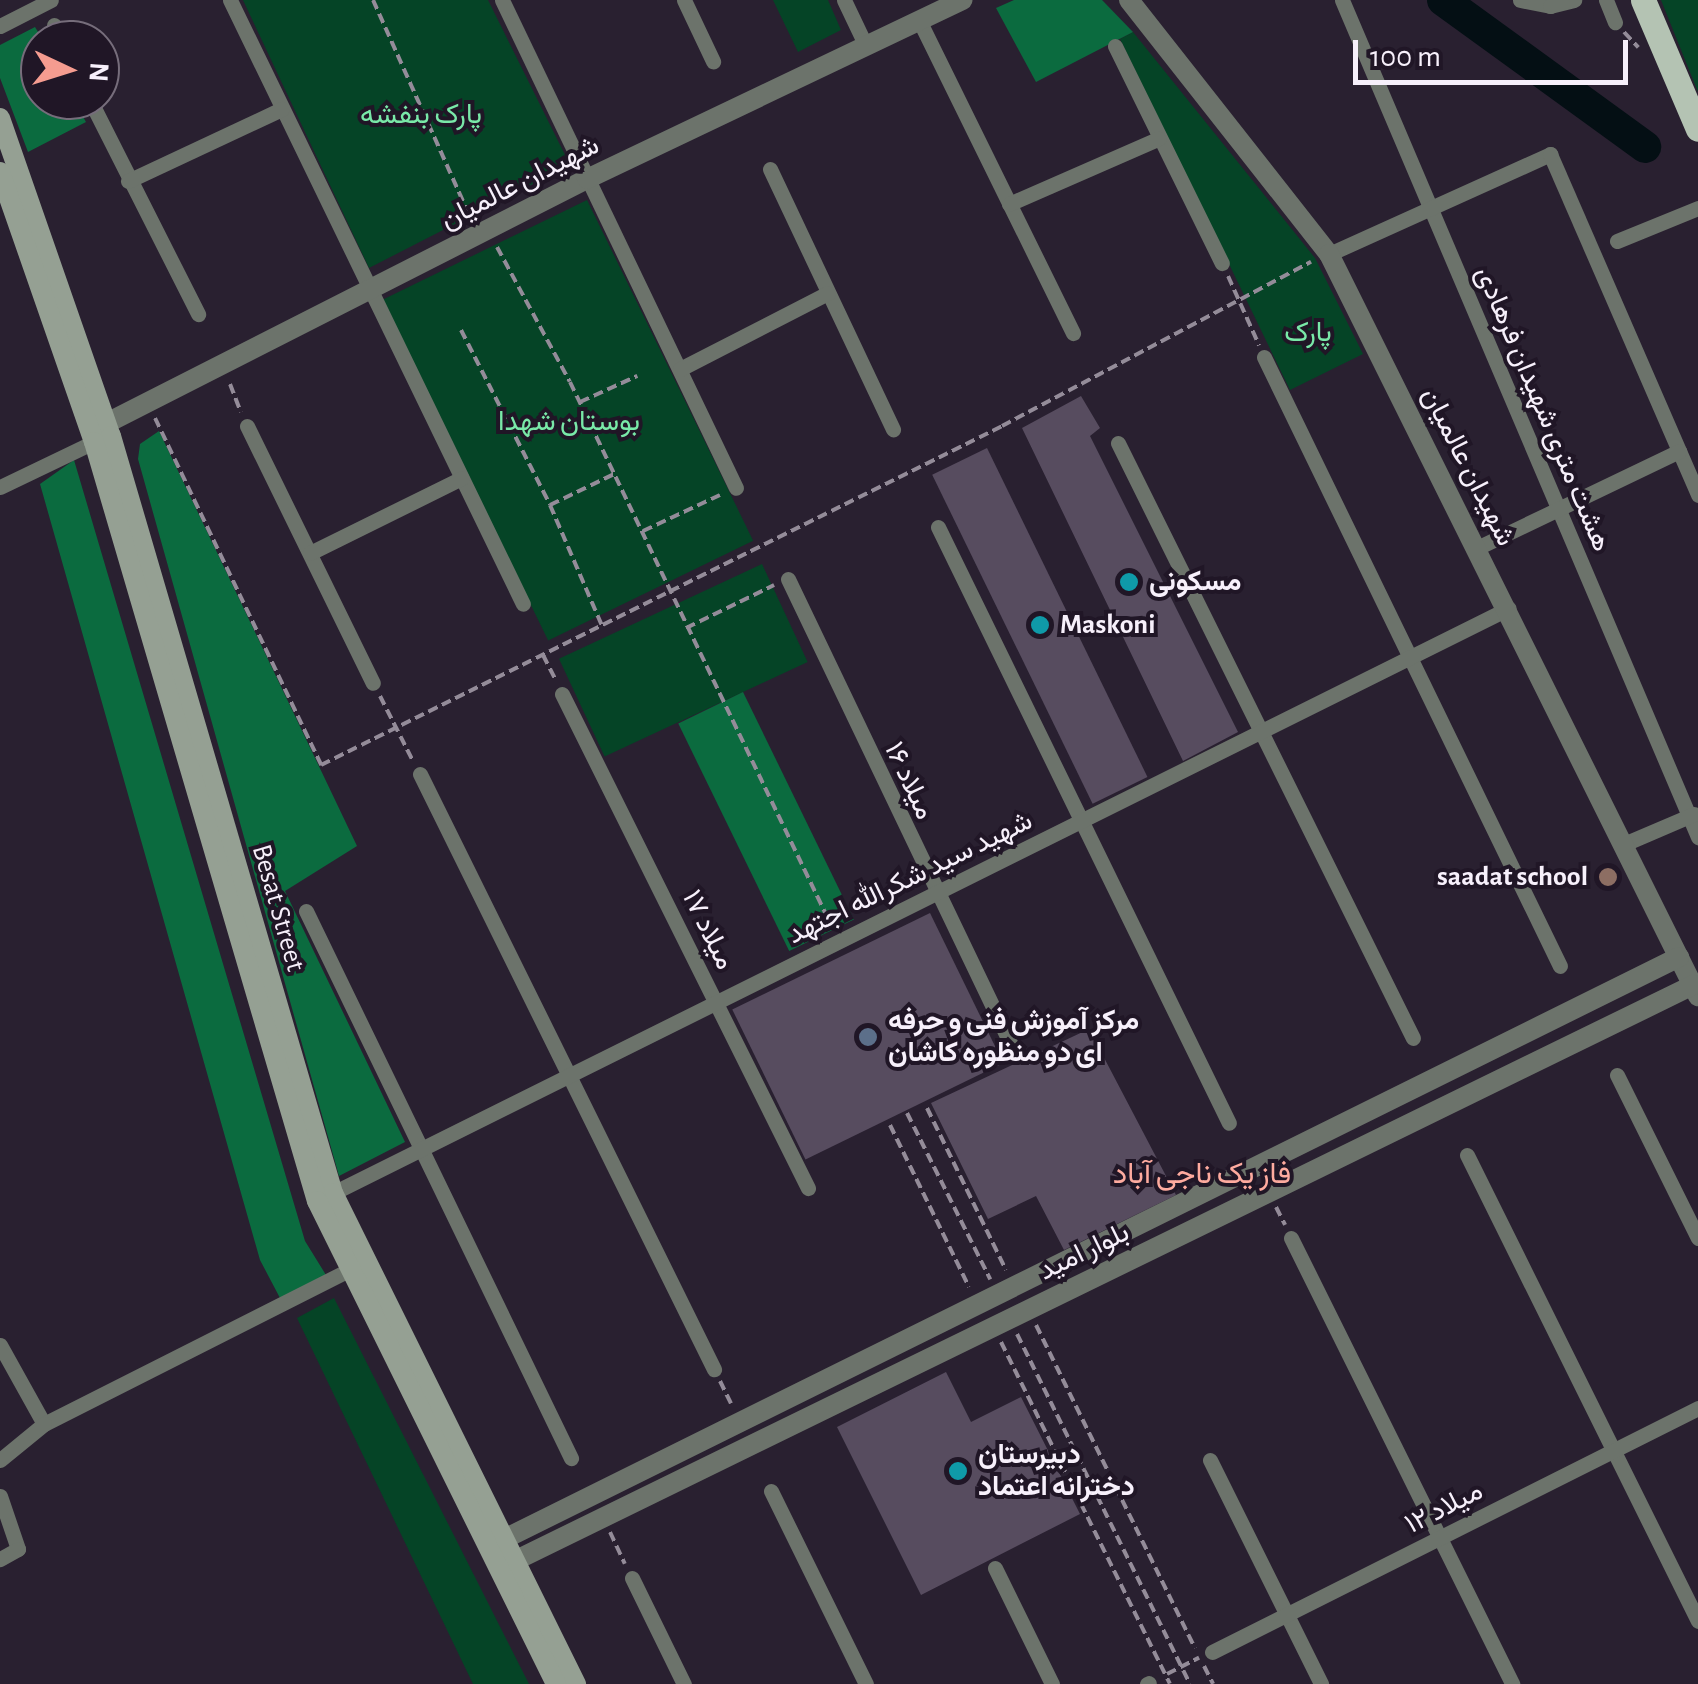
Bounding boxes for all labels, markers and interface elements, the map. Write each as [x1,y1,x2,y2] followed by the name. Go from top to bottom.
[20,20,120,120] north arrow
[1358,20,1633,82] scale bar
[1370,42,1441,72] text: 100 m
[83,61,113,83] text: N
[360,98,482,132] park label: پارک بنفشه
[435,129,605,237] street label: شهیدان عالمیان
[1468,261,1618,557] street label: هشت متری شهیدان فرهادی
[1284,316,1332,350] park label: پارک
[1414,382,1522,552] street label: شهیدان عالمیان
[498,405,640,439] park label: بوستان شهدا
[1149,565,1241,599] place label: مسکونی
[1118,571,1140,593] marker: مسکونی
[1060,608,1155,642] place label: Maskoni
[1029,614,1051,636] marker: Maskoni
[877,737,941,825] street label: میلاد ۱۶
[782,804,1038,952] street label: شهید سید شکرالله اجتهد
[244,841,312,975] street label: Besat Street
[1437,860,1588,894] place label: saadat school
[1597,866,1619,888] marker: saadat school
[674,885,742,975] street label: میلاد ۱۷
[888,1004,1139,1070] place label: مرکز آموزش فنی و حرفه ای دو منظوره کاشان
[857,1026,879,1048] marker: مرکز آموزش فنی و حرفه ای دو منظوره کاشان
[1113,1156,1291,1192] district label: فاز یک ناجی آباد
[1033,1216,1135,1288] street label: بلوار امید
[978,1438,1135,1504] place label: دبیرستان دخترانه اعتماد
[947,1460,969,1482] marker: دبیرستان دخترانه اعتماد
[1400,1474,1488,1542] street label: میلاد ۱۲

